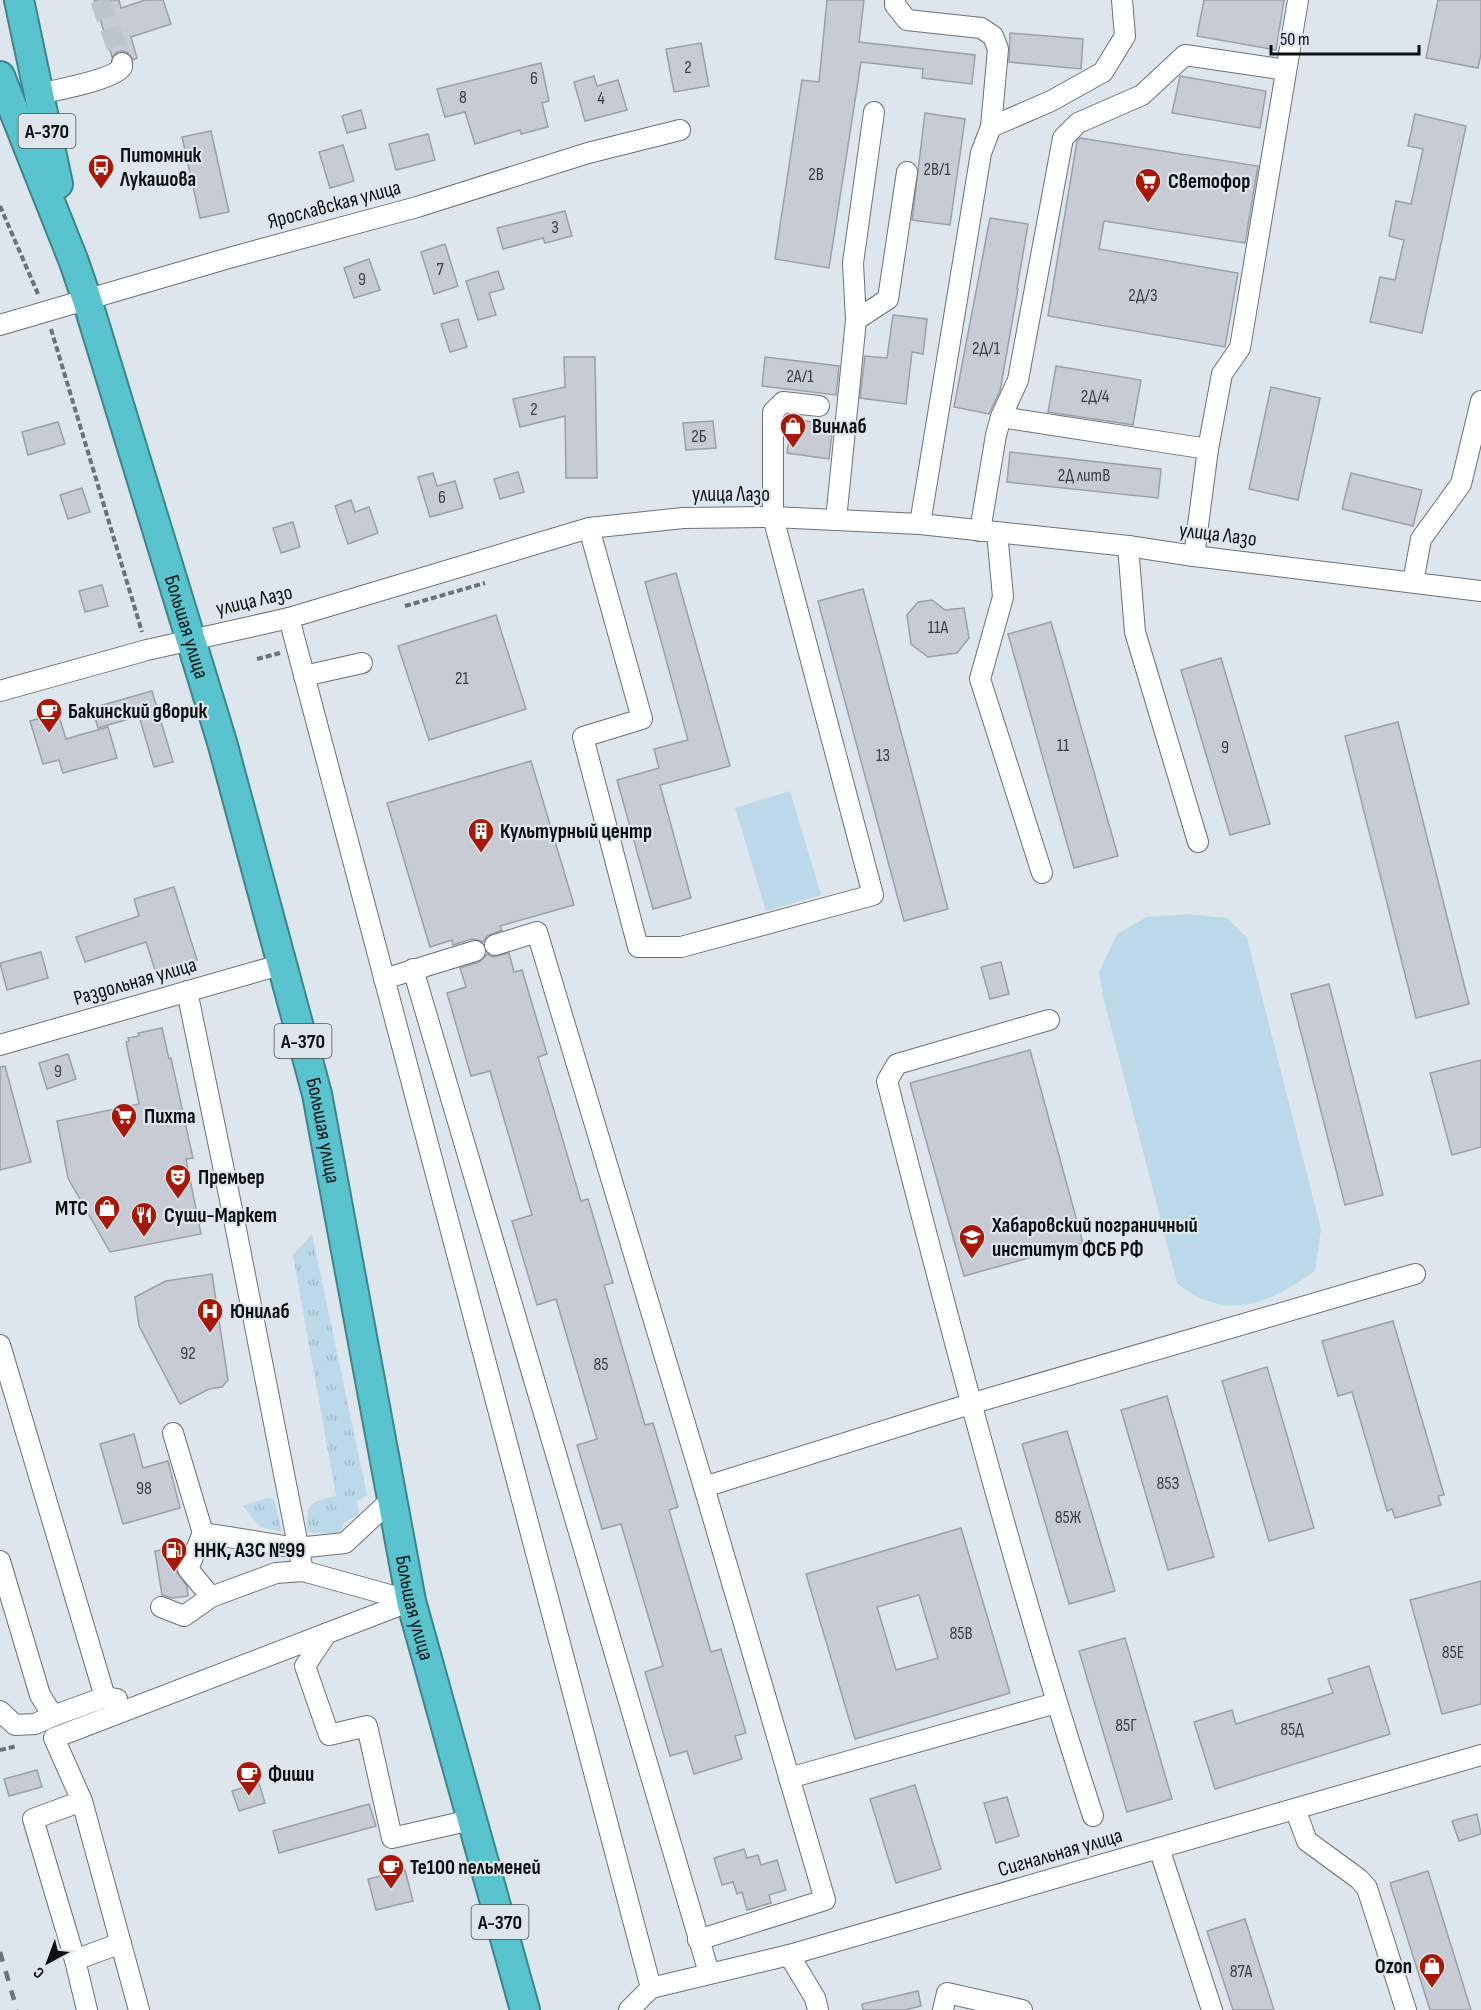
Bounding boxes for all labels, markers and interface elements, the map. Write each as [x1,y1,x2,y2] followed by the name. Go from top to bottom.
[1271,18,1420,56] scale bar
[1280,29,1310,50] text: 50 m
[684,57,692,78] house number: 2
[530,68,538,89] house number: 6
[459,87,467,108] house number: 8
[597,88,605,109] house number: 4
[18,114,76,148] road number: А-370
[119,143,202,192] place label: Питомник Лукашова
[86,152,116,190] bus stop icon: Питомник Лукашова
[924,159,951,180] house number: 2В/1
[808,164,824,185] house number: 2В
[1133,166,1163,204] supermarket icon: Светофор
[1168,169,1250,194] place label: Светофор
[265,175,403,234] street label: Ярославская улица
[551,217,559,238] house number: 3
[436,259,444,280] house number: 7
[358,269,366,290] house number: 9
[1128,285,1158,306] house number: 2Д/3
[972,338,1001,359] house number: 2Д/1
[786,366,814,387] house number: 2А/1
[1081,386,1110,407] house number: 2Д/4
[530,399,538,420] house number: 2
[778,411,808,449] shop icon: Винлаб
[812,414,867,439] place label: Винлаб
[691,426,707,447] house number: 2Б
[1058,465,1110,486] house number: 2Д литВ
[692,482,770,507] street label: улица Лазо
[438,487,446,508] house number: 6
[1178,517,1258,552] street label: улица Лазо
[159,572,214,682] street label: Большая улица
[213,580,295,621] street label: улица Лазо
[928,617,949,638] house number: 11А
[455,668,470,689] house number: 21
[34,696,64,734] cafe icon: Бакинский дворик
[68,699,208,724] place label: Бакинский дворик
[1057,735,1070,756] house number: 11
[1221,737,1229,758] house number: 9
[876,745,890,766] house number: 13
[466,816,496,854] building icon: Культурный центр
[500,819,652,844] place label: Культурный центр
[71,952,199,1011] street label: Раздольная улица
[274,1024,332,1058] road number: А-370
[54,1061,62,1082] house number: 9
[300,1075,345,1185] street label: Большая улица
[109,1101,139,1139] supermarket icon: Пихта
[144,1104,196,1129] place label: Пихта
[163,1162,193,1200] theatre icon: Премьер
[198,1165,265,1190] place label: Премьер
[92,1193,122,1231] shop icon: МТС
[55,1196,88,1221] place label: МТС
[129,1200,159,1238] restaurant icon: Суши-Маркет
[164,1203,277,1228] place label: Суши-Маркет
[991,1213,1198,1262] place label: Хабаровский пограничный институт ФСБ РФ
[957,1222,987,1260] school or university icon: Хабаровский пограничный институт ФСБ РФ
[195,1296,225,1334] hospital icon: Юнилаб
[230,1299,290,1324] place label: Юнилаб
[180,1343,196,1364] house number: 92
[593,1354,609,1375] house number: 85
[1156,1473,1180,1494] house number: 85З
[136,1478,152,1499] house number: 98
[1055,1507,1082,1528] house number: 85Ж
[159,1535,189,1573] fuel station icon: ННК, АЗС №99
[194,1538,305,1563] place label: ННК, АЗС №99
[390,1553,439,1663] street label: Большая улица
[949,1623,973,1644] house number: 85В
[1442,1642,1464,1663] house number: 85Е
[1115,1715,1137,1736] house number: 85Г
[1280,1719,1304,1740] house number: 85Д
[234,1759,264,1797] cafe icon: Фиши
[268,1762,314,1787] place label: Фиши
[995,1823,1125,1882] street label: Сигнальная улица
[376,1852,406,1890] cafe icon: Те100 пельменей
[410,1855,541,1880] place label: Те100 пельменей
[472,1905,528,1939] road number: А-370
[18,1932,78,1992] north arrow
[1417,1951,1447,1989] shop icon: Ozon
[1375,1954,1412,1979] place label: Ozon
[1230,1961,1252,1982] house number: 87А
[30,1962,48,1982] text: С

